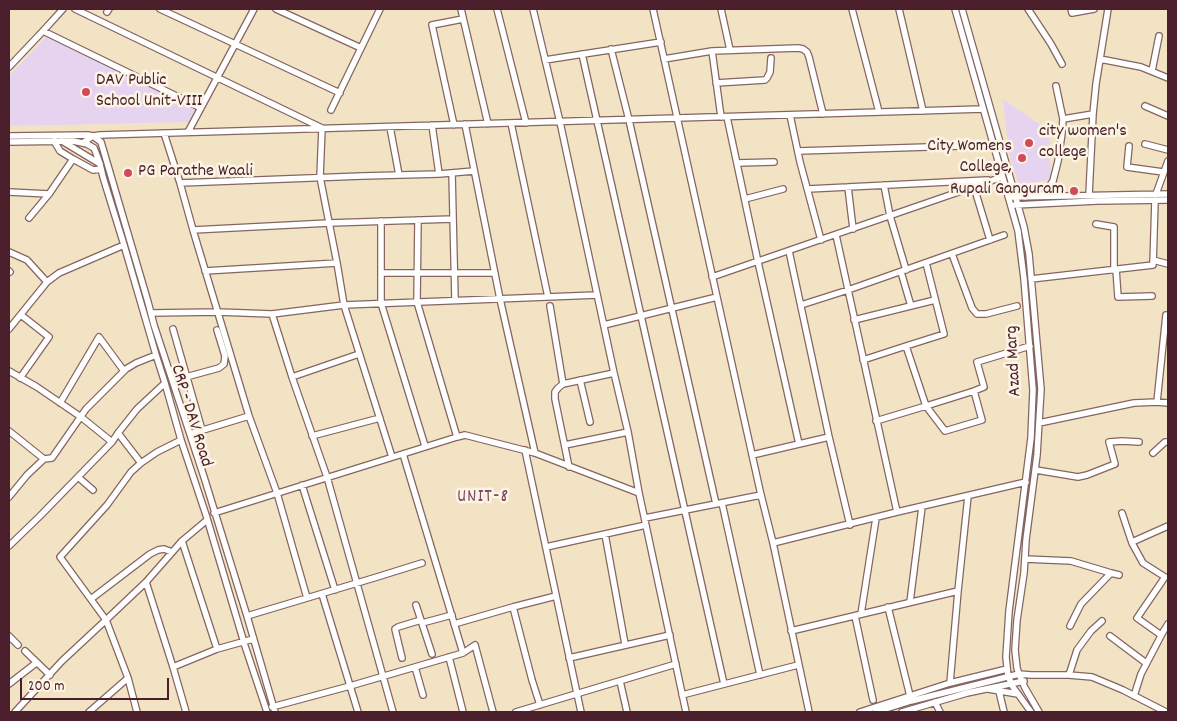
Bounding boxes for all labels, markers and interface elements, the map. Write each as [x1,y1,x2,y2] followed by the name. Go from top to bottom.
[96,71,202,114] place label: DAV Public School Unit-VIII
[80,86,92,98] marker: DAV Public School Unit-VIII
[1039,122,1127,164] place label: city women's college
[927,137,1012,180] place label: City Womens College,
[1023,137,1035,149] marker: city women's college
[1016,152,1028,164] marker: City Womens College,
[138,162,253,184] place label: PG Parathe Waali
[122,167,134,179] marker: PG Parathe Waali
[950,180,1064,202] place label: Rupali Ganguram
[1068,185,1080,197] marker: Rupali Ganguram
[1002,325,1028,397] street label: Azad Marg
[164,362,216,470] street label: CRP - DAV Road
[456,487,510,509] district label: UNIT-8
[22,668,171,700] scale bar
[28,676,65,698] text: 200 m

